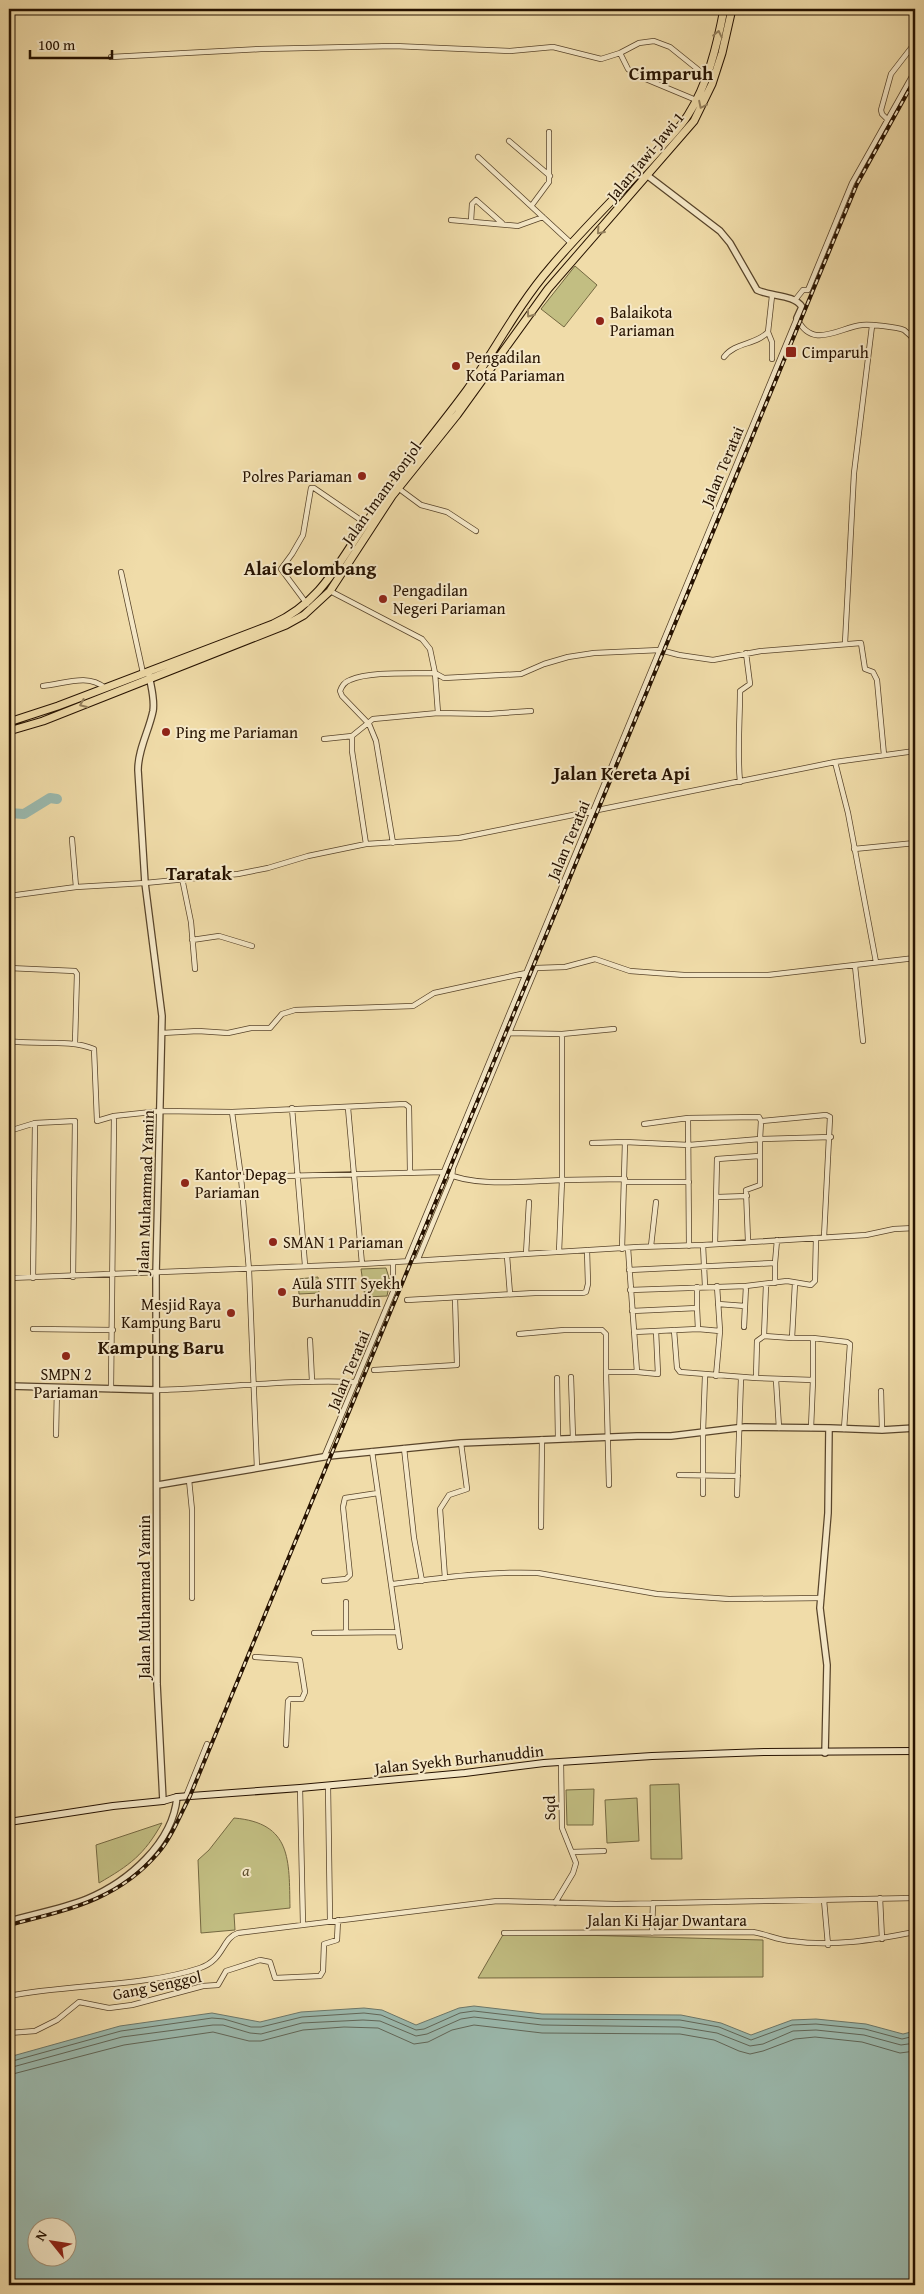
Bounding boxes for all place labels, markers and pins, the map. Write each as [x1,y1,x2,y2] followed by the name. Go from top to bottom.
[610,300,674,342] place label: Balaikota Pariaman
[594,315,606,327] marker: Balaikota Pariaman
[802,340,869,364] place label: Cimparuh
[466,345,565,387] place label: Pengadilan Kota Pariaman
[784,345,798,359] marker: Cimparuh
[450,360,462,372] marker: Pengadilan Kota Pariaman
[243,464,352,488] place label: Polres Pariaman
[356,470,368,482] marker: Polres Pariaman
[393,578,505,620] place label: Pengadilan Negeri Pariaman
[377,593,389,605] marker: Pengadilan Negeri Pariaman
[176,720,298,744] place label: Ping me Pariaman
[160,726,172,738] marker: Ping me Pariaman
[195,1162,286,1204] place label: Kantor Depag Pariaman
[179,1177,191,1189] marker: Kantor Depag Pariaman
[283,1230,403,1254] place label: SMAN 1 Pariaman
[267,1236,279,1248] marker: SMAN 1 Pariaman
[292,1271,400,1313] place label: Aula STIT Syekh Burhanuddin
[276,1286,288,1298] marker: Aula STIT Syekh Burhanuddin
[121,1292,221,1334] place label: Mesjid Raya Kampung Baru
[225,1307,237,1319] marker: Mesjid Raya Kampung Baru
[60,1350,72,1362] marker: SMPN 2 Pariaman
[34,1362,98,1404] place label: SMPN 2 Pariaman

